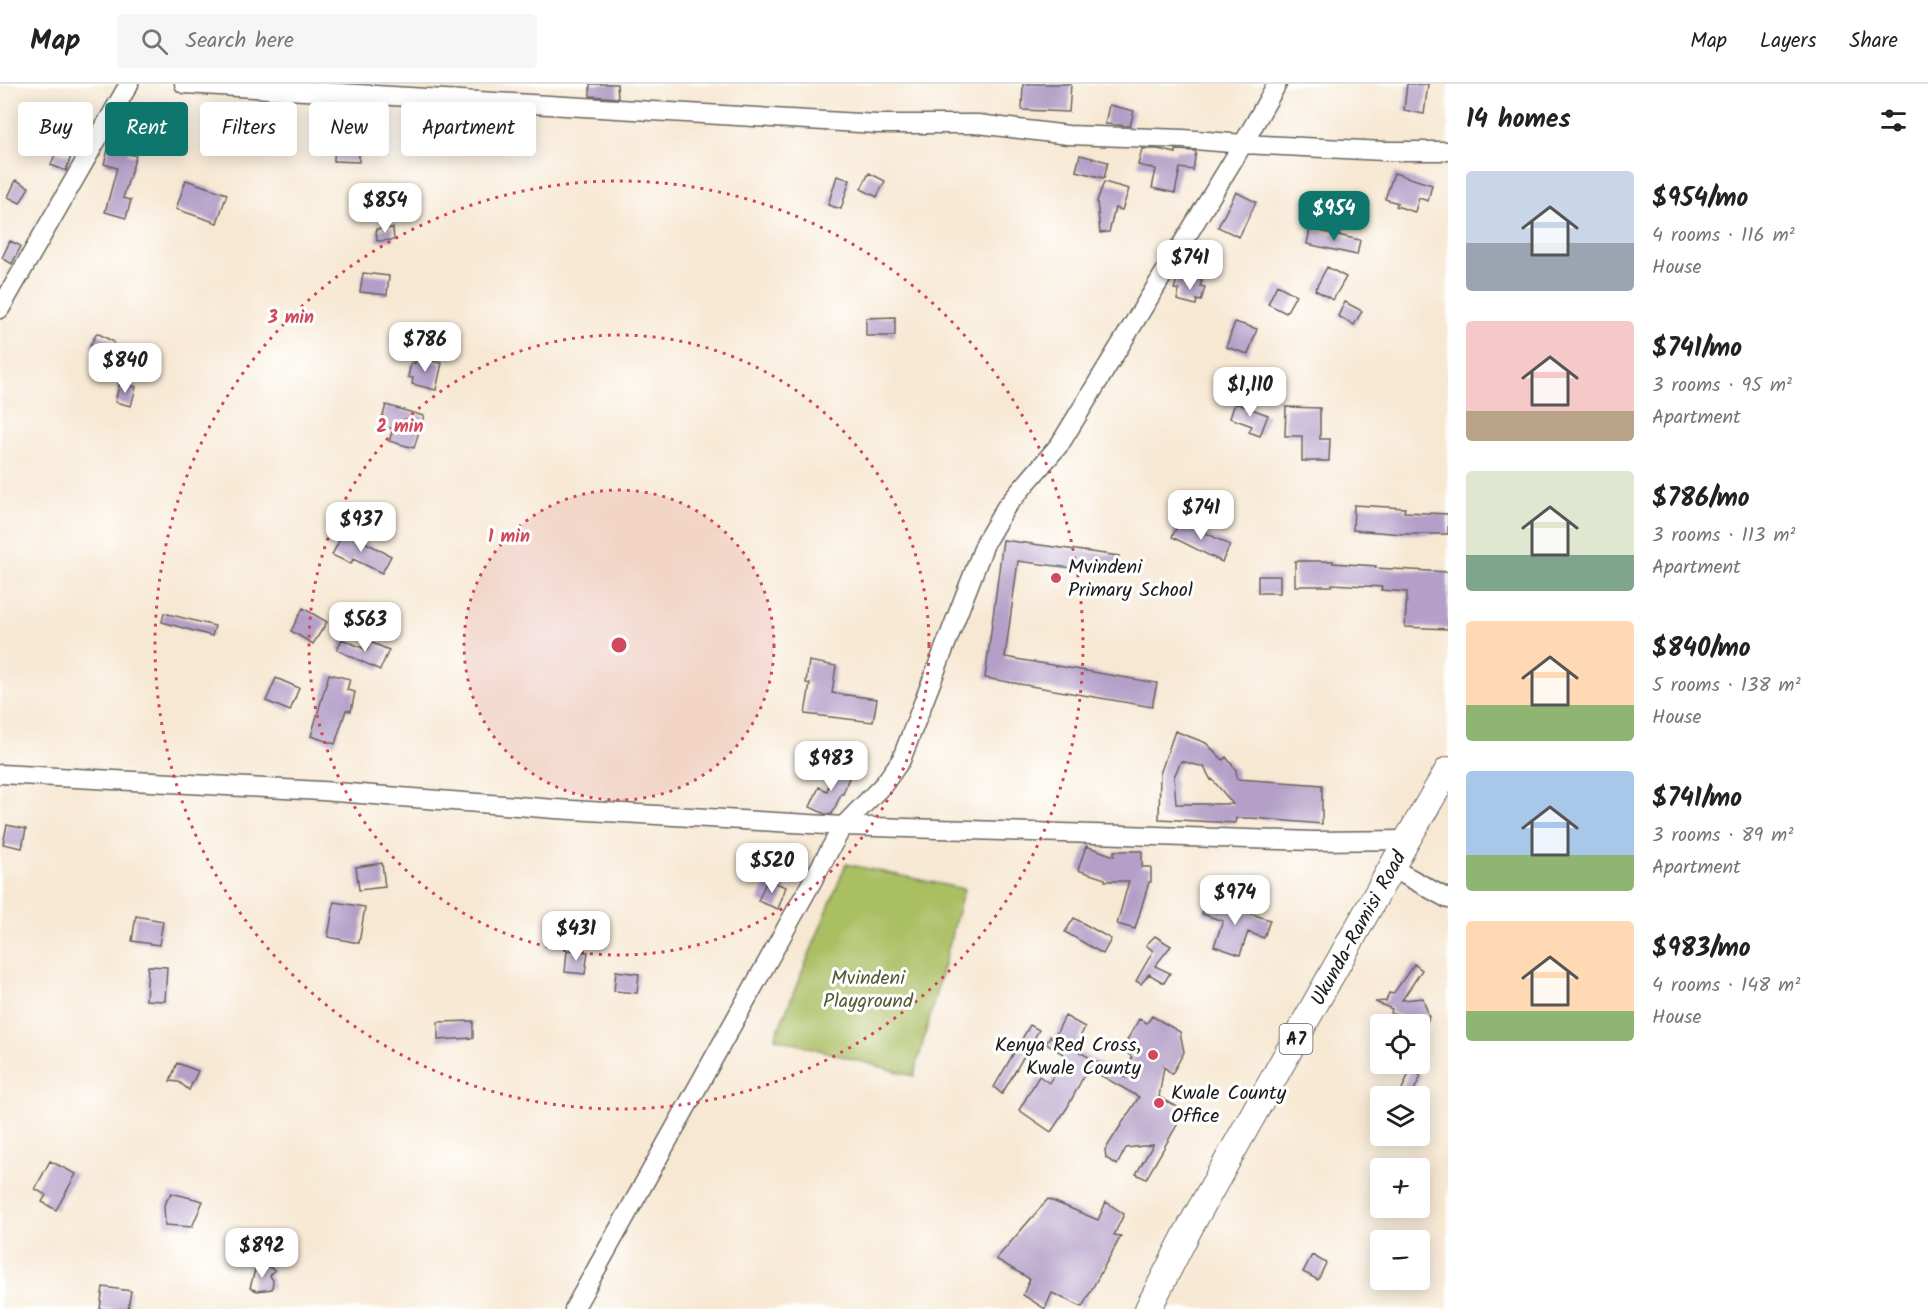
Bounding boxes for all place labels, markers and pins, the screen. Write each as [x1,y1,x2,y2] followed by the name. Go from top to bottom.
[349,183,421,234] pin: $854
[1298,191,1370,242] pin: $954
[1154,240,1226,291] pin: $741
[389,322,461,373] pin: $786
[89,343,161,394] pin: $840
[1201,367,1299,418] pin: $1,110
[1165,490,1237,541] pin: $741
[325,502,397,553] pin: $937
[1068,552,1193,607] place label: Mvindeni Primary School
[1049,571,1063,585] marker: Mvindeni Primary School
[329,602,401,653] pin: $563
[609,635,629,655] centre of rings
[795,741,867,792] pin: $983
[736,843,808,894] pin: $520
[1199,875,1271,926] pin: $974
[540,911,612,962] pin: $431
[995,1030,1142,1085] place label: Kenya Red Cross, Kwale County
[1146,1048,1160,1062] marker: Kenya Red Cross, Kwale County
[1171,1078,1287,1133] place label: Kwale County Office
[1152,1096,1166,1110] marker: Kwale County Office
[226,1228,298,1279] pin: $892

